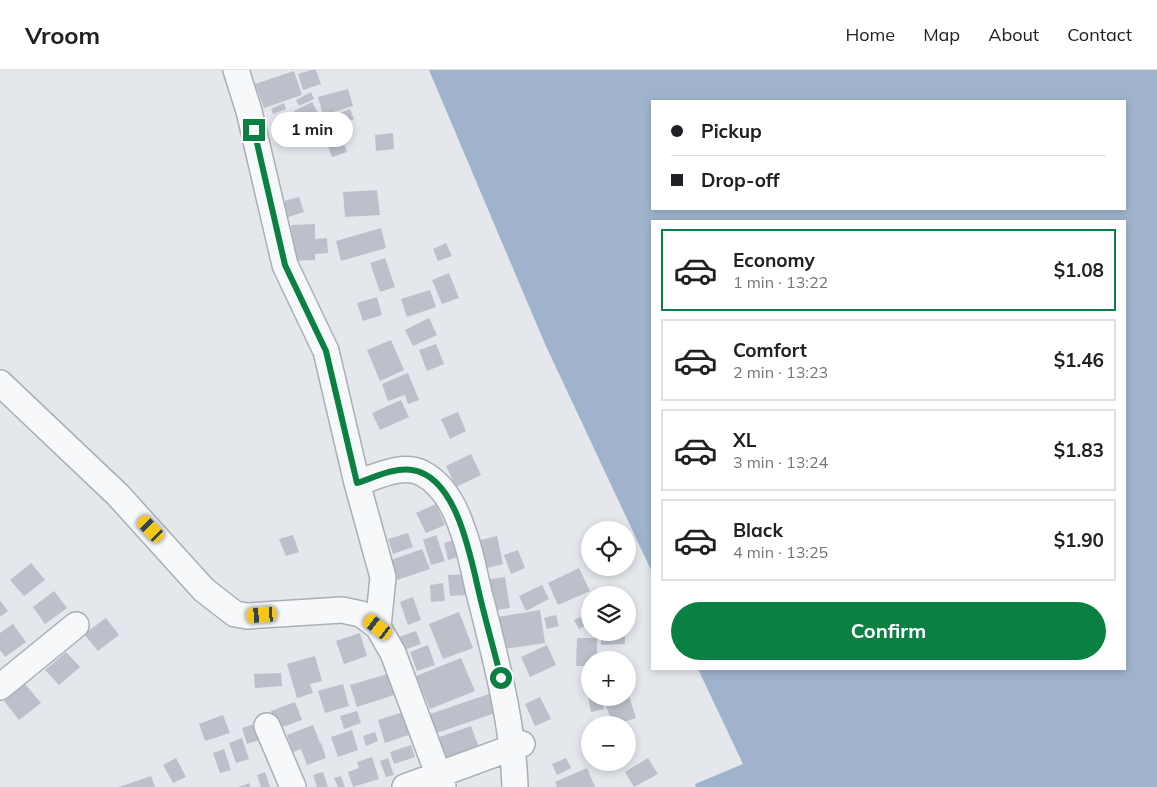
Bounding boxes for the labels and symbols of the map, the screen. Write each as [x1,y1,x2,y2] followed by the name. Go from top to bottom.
[272,112,354,148] callout: 1 min
[243,119,265,141] route end
[135,513,166,545] car
[246,606,277,624] car
[361,612,394,642] car
[490,667,512,689] route start

